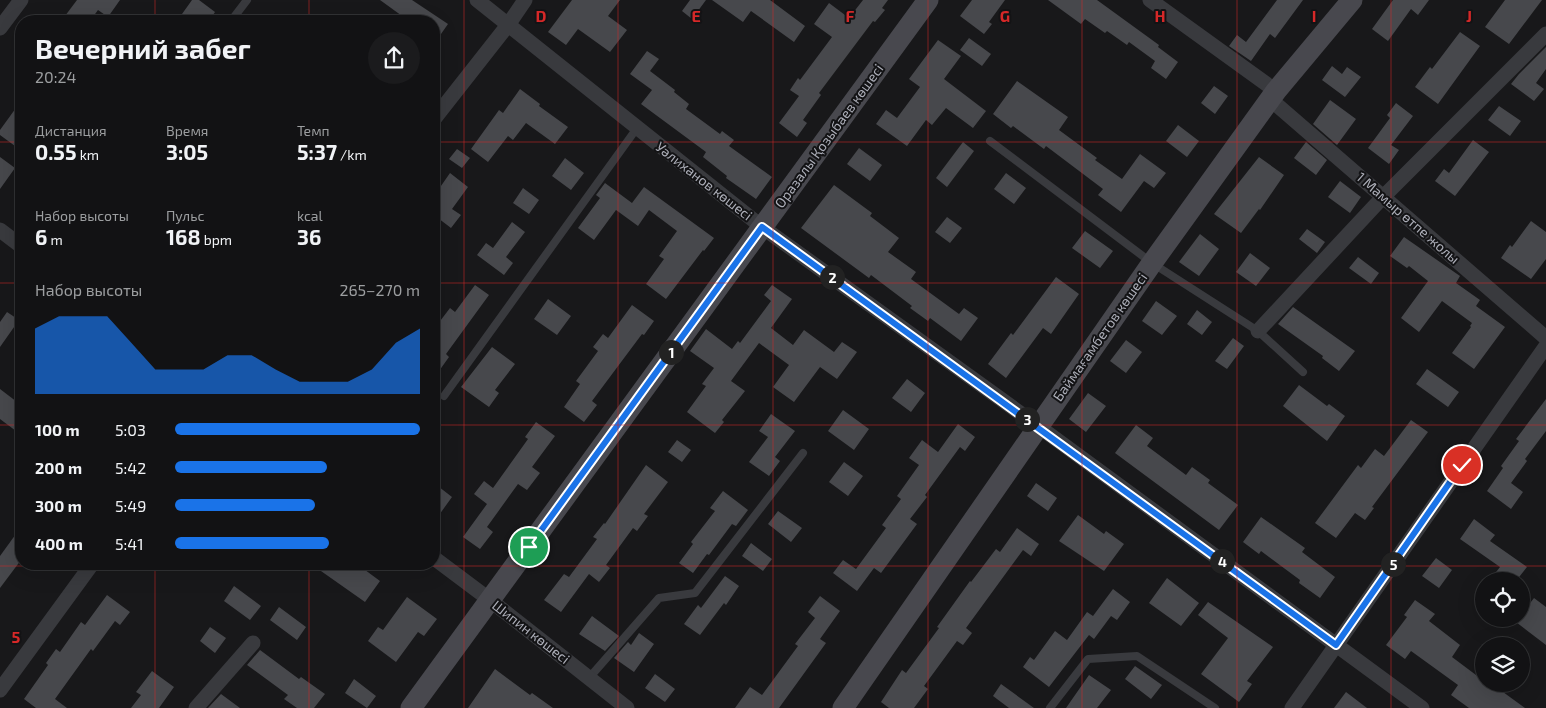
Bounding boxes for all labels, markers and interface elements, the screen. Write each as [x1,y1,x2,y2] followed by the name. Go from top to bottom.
[536,6,547,25] text: D
[691,6,701,25] text: E
[846,6,855,25] text: F
[1000,6,1010,25] text: G
[1154,6,1166,25] text: H
[1312,6,1316,25] text: I
[1466,6,1472,25] text: J
[35,31,251,65] text: Вечерний забег
[368,32,420,84] button: share
[771,61,886,211] street label: Оразалы Қозыбаев көшесі
[35,67,76,86] text: 20:24
[35,122,107,139] text: Дистанция
[166,122,208,139] text: Время
[297,122,330,139] text: Темп
[653,138,756,224] street label: Уәлиханов көшесі
[35,139,77,164] text: 0.55
[166,139,208,164] text: 3:05
[297,139,337,164] text: 5:37
[77,146,99,163] text: km
[337,146,367,163] text: /km
[1353,168,1463,267] street label: 1 Мамыр өтпе жолы
[35,207,129,224] text: Набор высоты
[166,207,204,224] text: Пульс
[297,207,323,224] text: kcal
[35,224,47,249] text: 6
[166,224,201,249] text: 168
[297,224,321,249] text: 36
[47,231,63,248] text: m
[201,231,232,248] text: bpm
[820,264,844,290] pin: 2
[828,269,837,286] text: 2
[1049,269,1150,404] street label: Баймағамбетов көшесі
[35,280,142,299] text: Набор высоты
[339,280,420,299] text: 265–270 m
[658,340,684,364] pin: 1
[668,344,675,361] text: 1
[1014,406,1040,432] pin: 3
[1024,411,1031,428] text: 3
[35,420,80,439] text: 100 m
[115,420,146,439] text: 5:03
[1441,444,1483,486] pin
[1448,451,1476,479] icon: check
[35,458,82,477] text: 200 m
[115,458,146,477] text: 5:42
[35,496,82,515] text: 300 m
[115,496,146,515] text: 5:49
[508,526,550,568] pin
[515,533,543,561] icon: arrive
[35,534,83,553] text: 400 m
[115,534,144,553] text: 5:41
[1210,548,1234,574] pin: 4
[1380,552,1406,576] pin: 5
[1218,553,1227,570] text: 4
[1390,556,1397,573] text: 5
[1475,572,1530,692] map controls
[1475,572,1530,627] button: locate
[489,596,573,667] street label: Шипин көшесі
[12,627,21,646] text: 5
[1475,637,1530,692] button: layers

